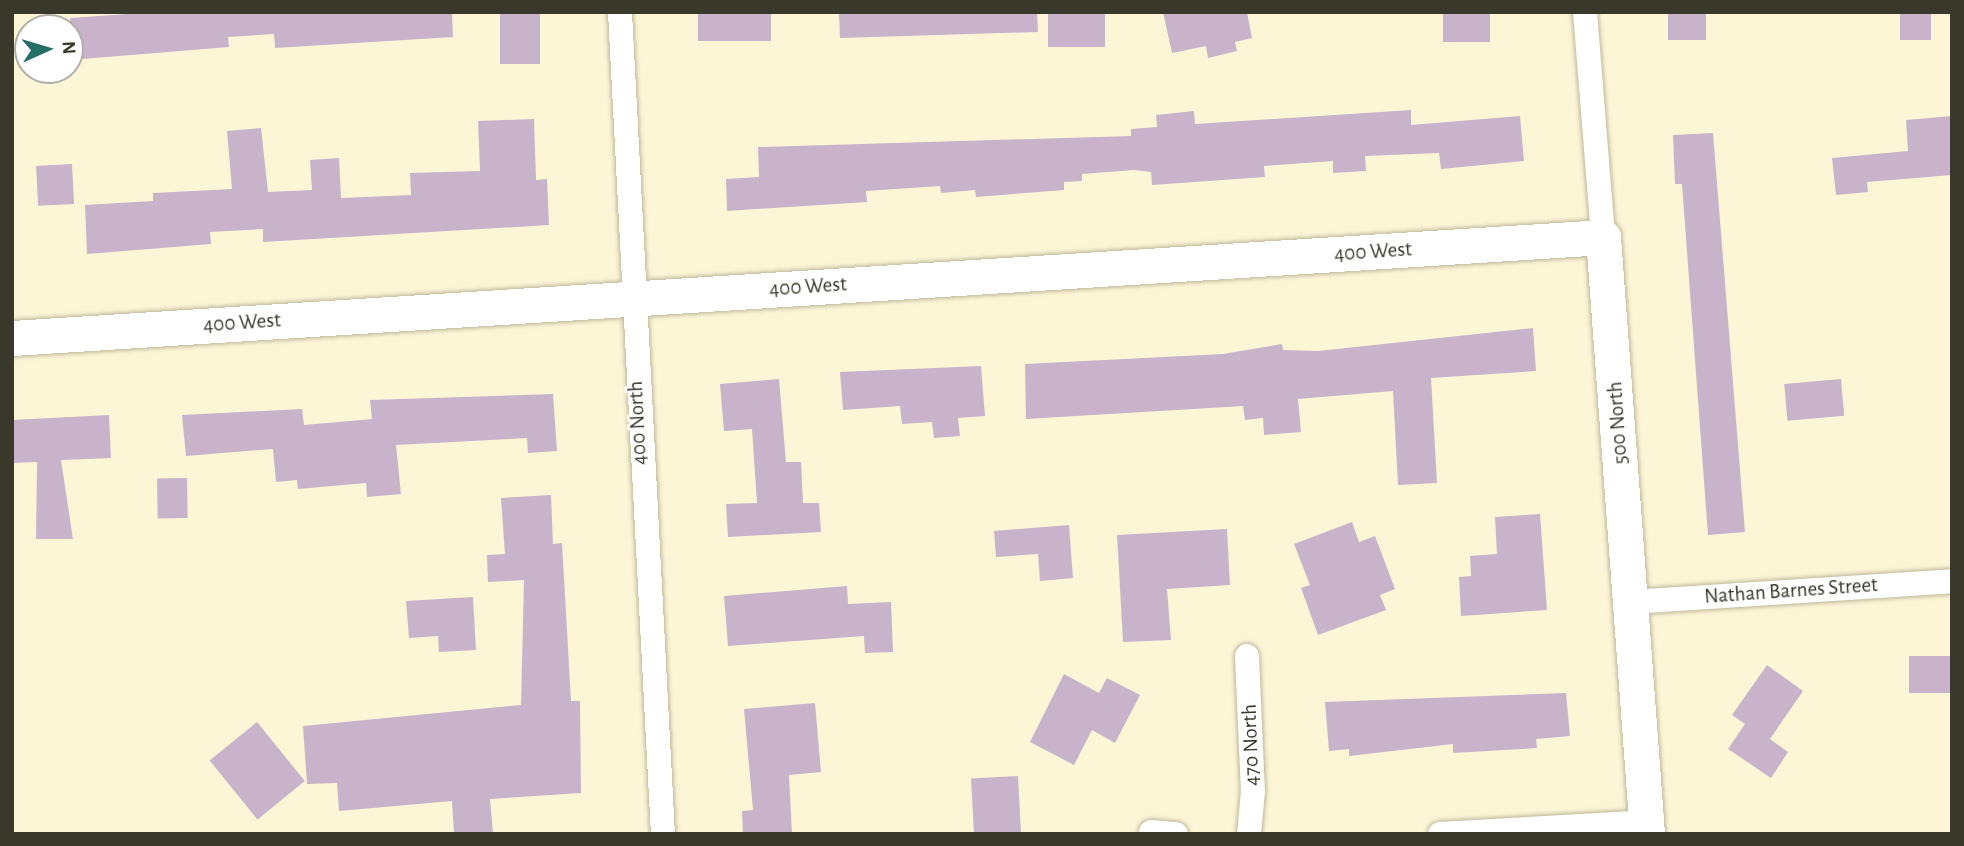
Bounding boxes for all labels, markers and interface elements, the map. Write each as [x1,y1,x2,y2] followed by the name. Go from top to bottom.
[14,14,84,84] north arrow
[59,40,78,55] text: N
[1333,237,1413,267] street label: 400 West
[768,272,848,302] street label: 400 West
[202,308,282,338] street label: 400 West
[623,380,653,466] street label: 400 North
[1603,381,1633,465] street label: 500 North
[1703,572,1879,610] street label: Nathan Barnes Street
[1237,704,1265,786] street label: 470 North

